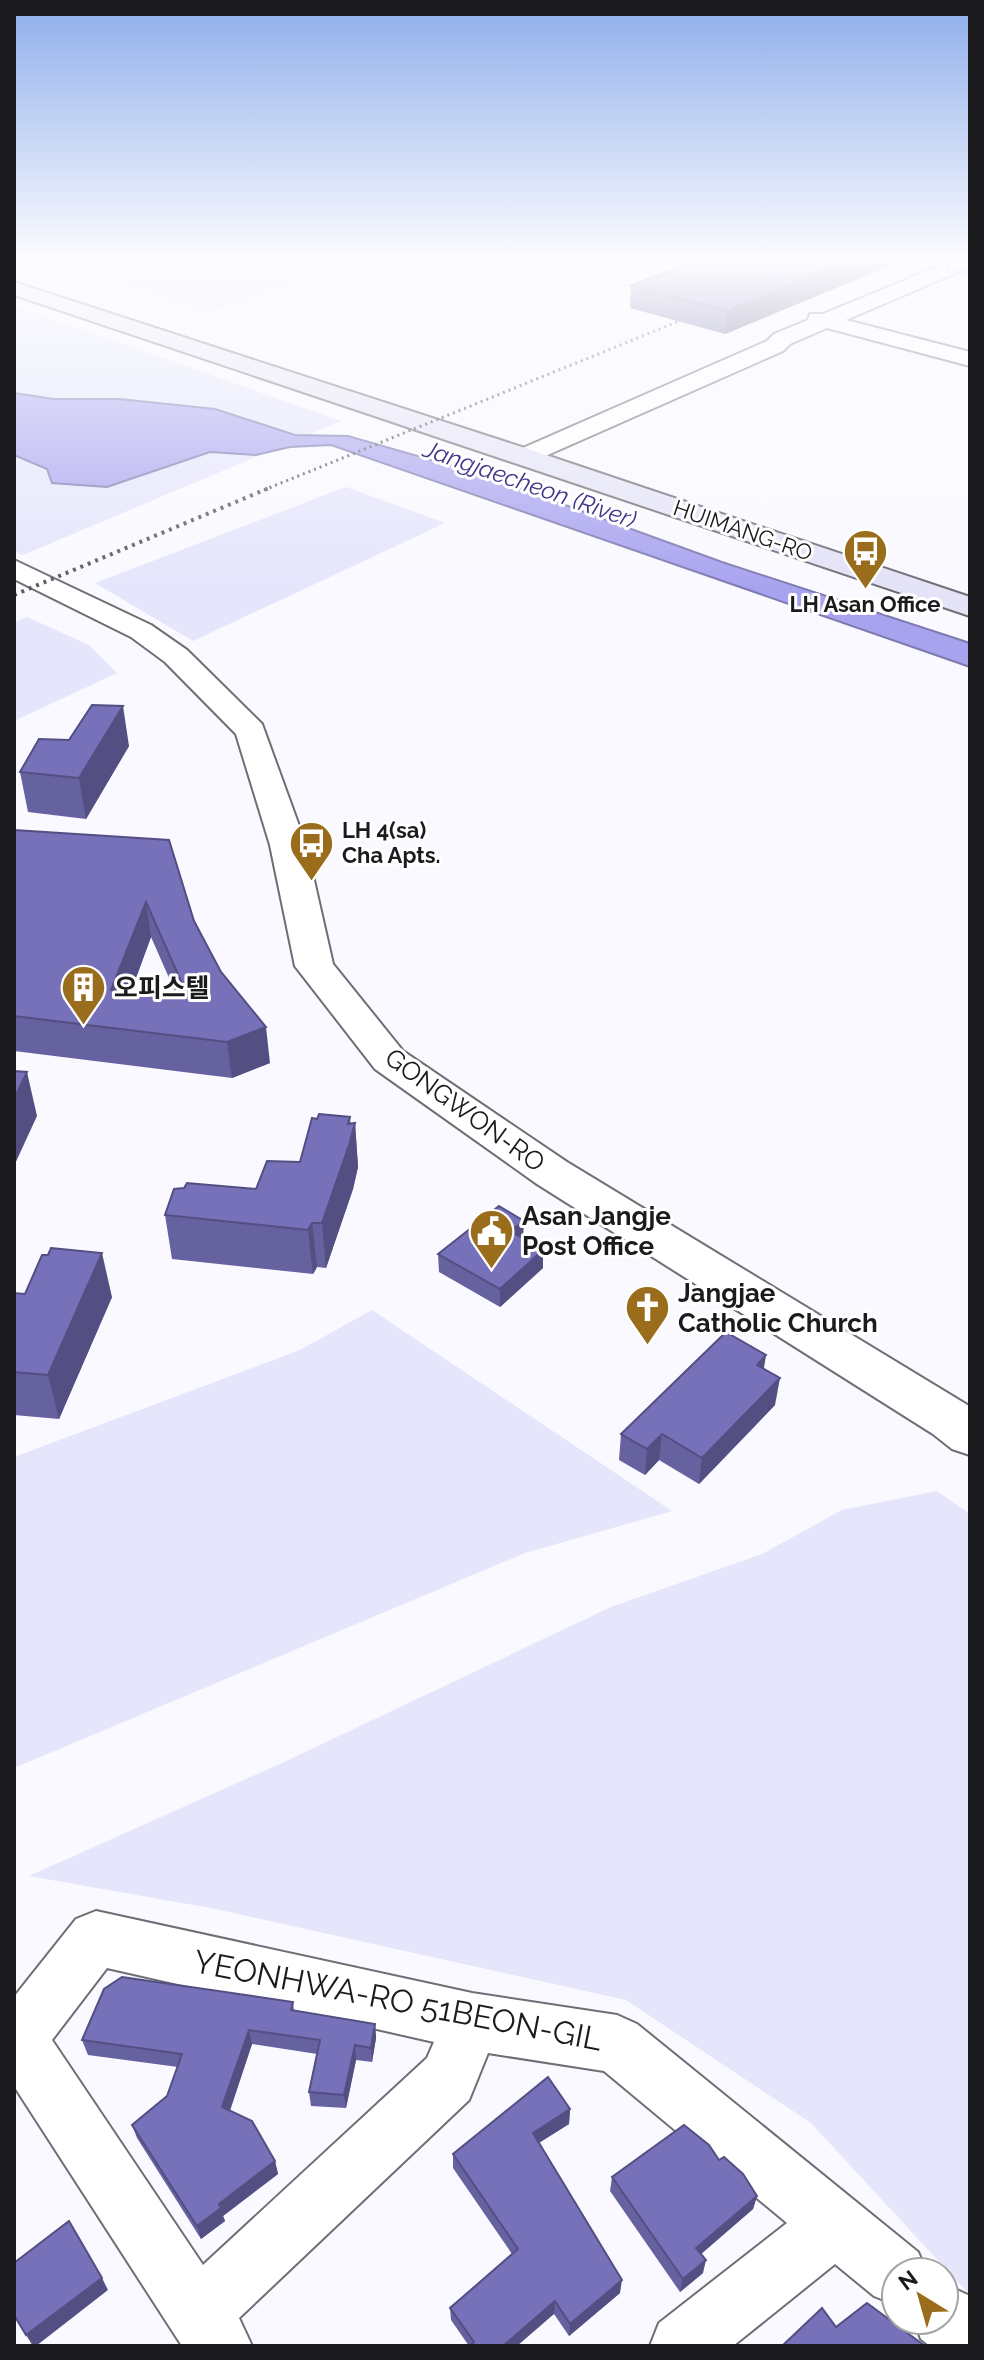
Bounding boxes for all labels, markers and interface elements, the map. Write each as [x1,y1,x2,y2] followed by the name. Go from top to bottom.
[419,434,640,534] water label: Jangjaecheon (River)
[670,494,816,566] street label: HUIMANG-RO
[841,527,889,590] bus stop icon: LH Asan Office
[790,591,940,617] place label: LH Asan Office
[342,817,440,868] place label: LH 4(sa) Cha Apts.
[287,819,335,882] bus stop icon: LH 4(sa) Cha Apts.
[59,964,107,1027] building icon: 오피스텔
[114,973,210,1003] place label: 오피스텔
[379,1042,551,1178] street label: GONGWON-RO
[522,1201,671,1261] place label: Asan Jangje Post Office
[467,1207,515,1270] public building icon: Asan Jangje Post Office
[678,1278,878,1338] place label: Jangjae Catholic Church
[623,1284,671,1347] church icon: Jangjae Catholic Church
[191,1942,606,2058] street label: YEONHWA-RO 51BEON-GIL
[880,2256,960,2336] north arrow
[893,2265,922,2295] text: N

